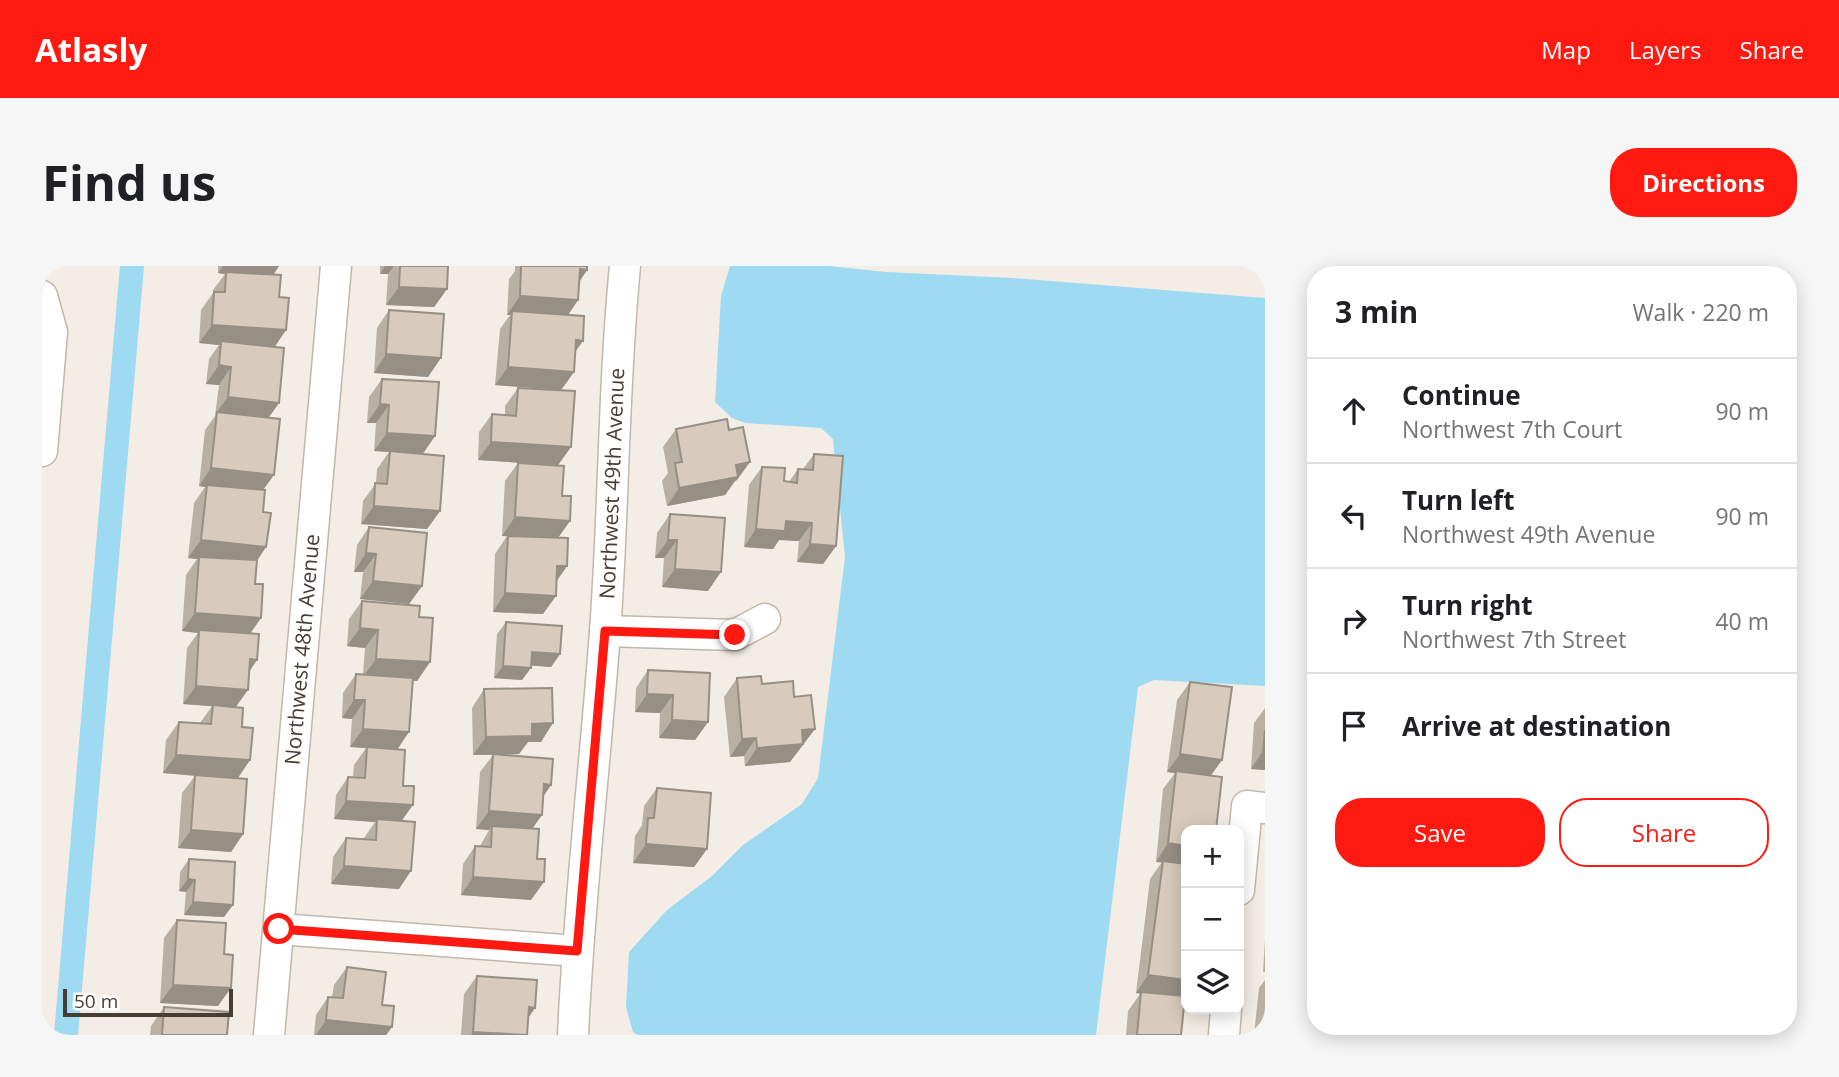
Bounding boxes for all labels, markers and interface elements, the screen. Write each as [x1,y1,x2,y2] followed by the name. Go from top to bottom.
[35,27,147,72] text: Atlasly
[1541,33,1591,66] text: Map
[1629,33,1702,66] text: Layers
[1740,33,1804,66] text: Share
[1610,148,1797,217] button: Directions
[42,149,216,215] text: Find us
[1335,291,1418,332] text: 3 min
[1632,296,1769,328] text: Walk · 220 m
[592,367,630,600] street label: Northwest 49th Avenue
[1402,377,1521,413] text: Continue
[1335,392,1373,430] icon: ahead
[1715,395,1769,427] text: 90 m
[1402,413,1622,445] text: Northwest 7th Court
[1402,482,1514,518] text: Turn left
[1335,497,1373,535] icon: left
[1715,500,1769,532] text: 90 m
[1402,518,1655,550] text: Northwest 49th Avenue
[278,533,326,766] street label: Northwest 48th Avenue
[1402,587,1533,623] text: Turn right
[1335,602,1373,640] icon: right
[1715,605,1769,637] text: 40 m
[719,619,750,650] route end
[1402,623,1626,655] text: Northwest 7th Street
[1335,707,1373,745] icon: arrive
[1402,708,1671,744] text: Arrive at destination
[1335,798,1545,867] button: Save
[1559,798,1769,867] button: Share
[1181,825,1244,1014] map controls
[1181,825,1244,888] button: +
[1181,888,1244,951] button: −
[263,913,294,944] route start
[1181,951,1244,1014] button: layers
[63,986,233,1018] scale bar
[74,988,118,1014] text: 50 m

